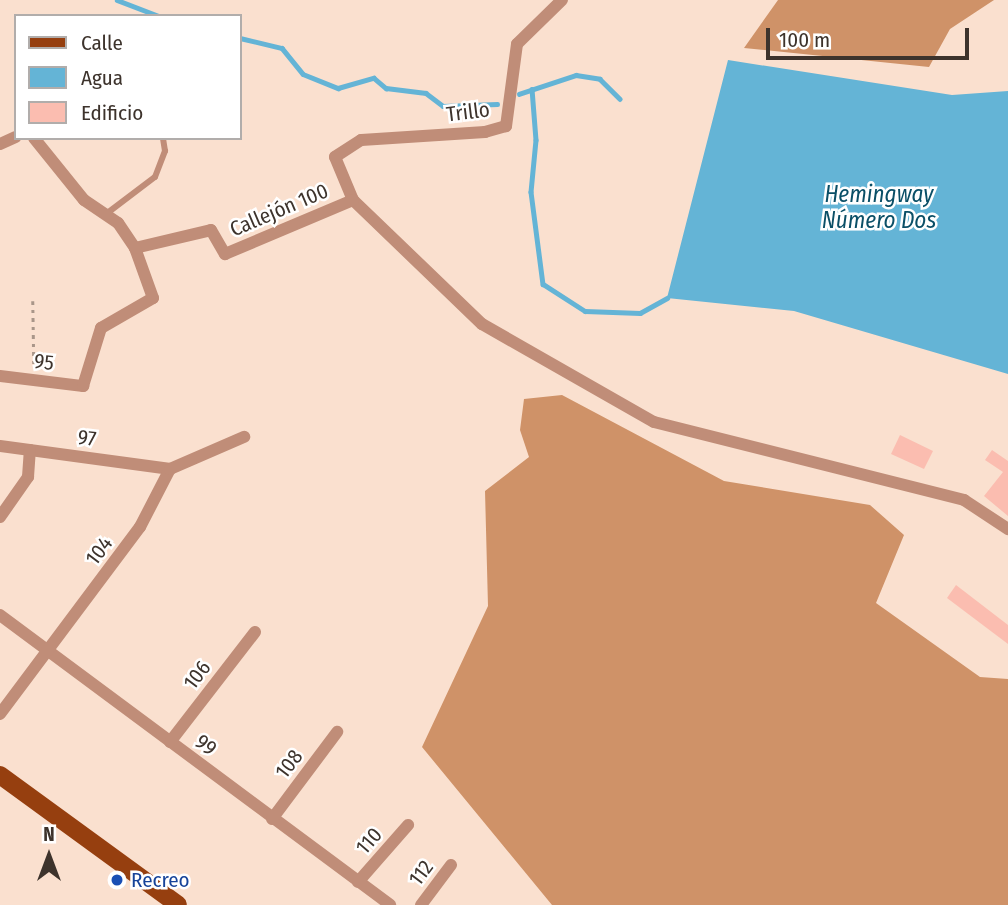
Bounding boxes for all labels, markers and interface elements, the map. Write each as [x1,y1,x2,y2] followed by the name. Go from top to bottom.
[14,14,242,140] legend
[770,14,973,58] scale bar
[779,27,830,53] text: 100 m
[81,30,123,56] text: Calle
[81,65,123,91] text: Agua
[445,97,491,127] street label: Trillo
[81,100,143,126] text: Edificio
[226,178,332,242] street label: Callejón 100
[822,180,936,234] water label: Hemingway Número Dos
[33,348,55,376] street label: 95
[76,424,98,452] street label: 97
[80,532,118,570] street label: 104
[178,656,216,694] street label: 106
[190,729,222,761] street label: 99
[270,745,308,783] street label: 108
[14,821,84,891] north arrow
[43,823,55,846] text: N
[351,823,387,859] street label: 110
[403,855,439,891] street label: 112
[131,867,190,893] place label: Recreo
[109,872,125,888] marker: Recreo

